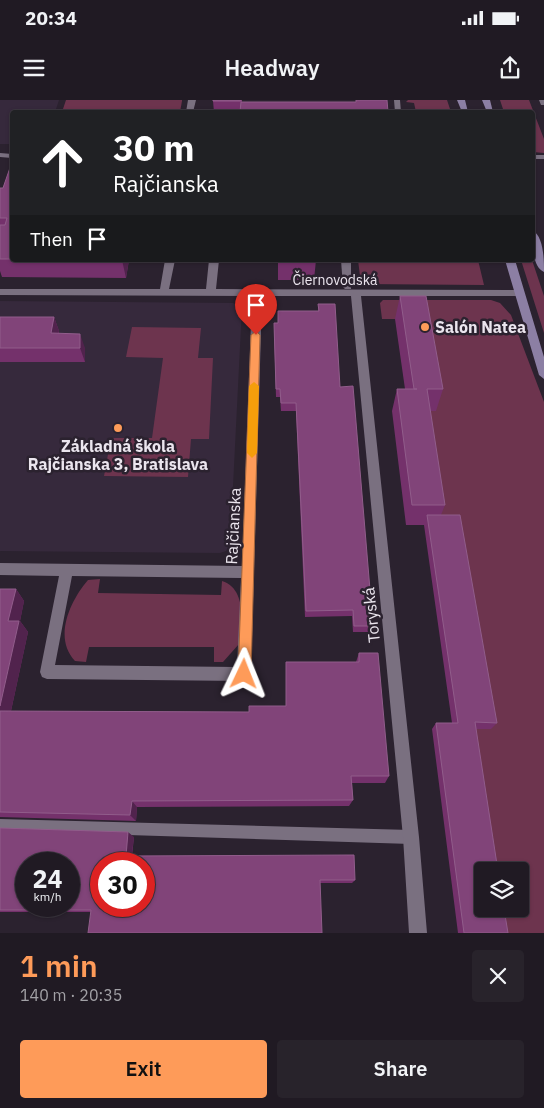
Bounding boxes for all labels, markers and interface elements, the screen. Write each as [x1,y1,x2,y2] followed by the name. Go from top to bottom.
[25,6,77,30] text: 20:34
[225,53,320,82] text: Headway
[20,54,48,82] icon: menu
[496,54,524,82] icon: share
[113,125,195,171] text: 30 m
[30,130,95,195] icon: ahead
[113,169,219,198] text: Rajčianska
[83,225,111,253] icon: arrive
[30,227,73,251] text: Then
[292,270,378,289] street label: Čiernovodská
[235,284,277,335] pin
[242,291,270,319] icon: arrive
[435,317,526,337] place label: Salón Natea
[419,321,431,333] marker: Salón Natea
[112,422,124,434] marker: Základná škola Rajčianska 3, Bratislava
[28,436,208,474] place label: Základná škola Rajčianska 3, Bratislava
[221,487,245,565] street label: Rajčianska
[358,586,384,644] street label: Toryská
[217,647,269,699] position arrow
[90,852,155,917] speed limit sign: 30
[32,862,63,895] text: 24
[474,862,529,917] map controls
[474,862,529,917] button: layers
[33,889,62,904] text: km/h
[20,946,98,985] text: 1 min
[472,950,524,1002] button: close
[20,985,122,1005] text: 140 m · 20:35
[20,1040,267,1098] button: Exit
[277,1040,524,1098] button: Share

